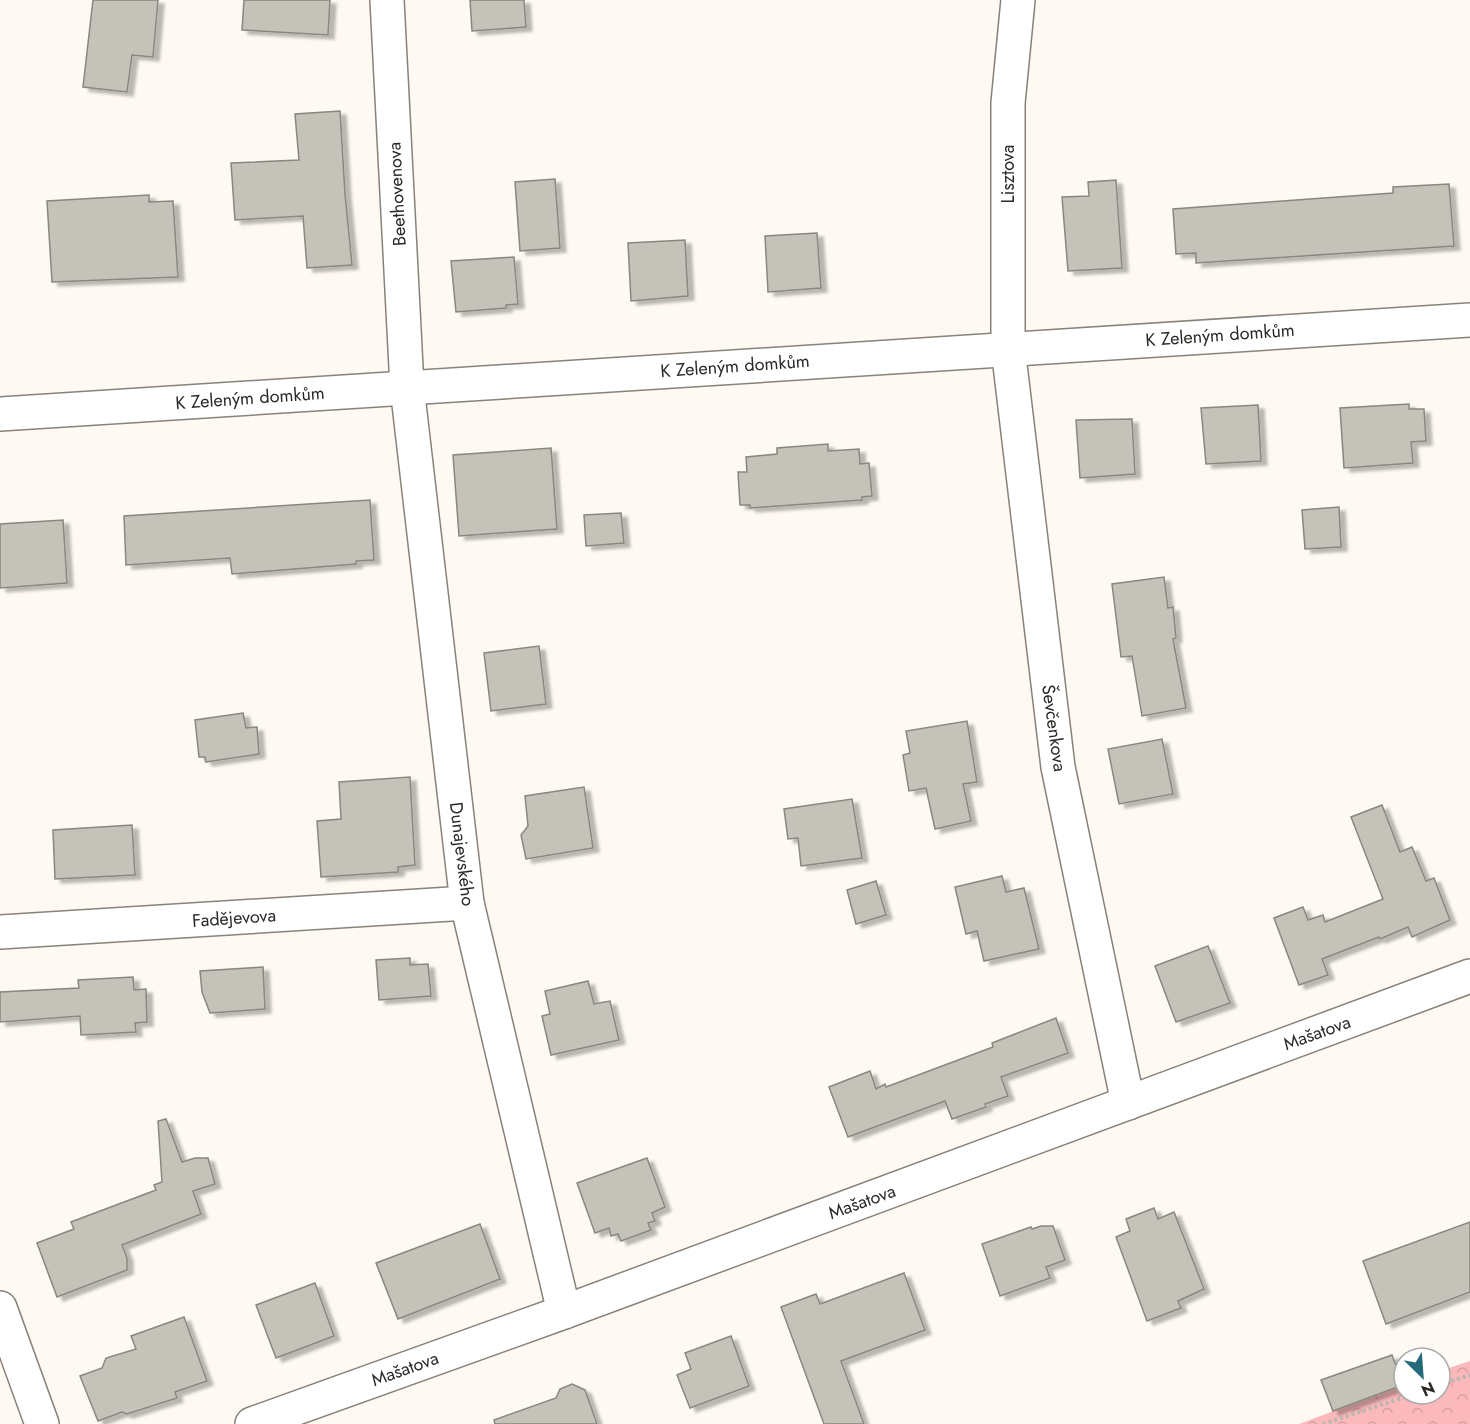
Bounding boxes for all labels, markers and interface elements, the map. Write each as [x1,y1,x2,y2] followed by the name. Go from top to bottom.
[381,141,413,247] street label: Beethovenova
[995,145,1021,203] street label: Lisztova
[1144,317,1296,353] street label: K Zeleným domkům
[659,348,811,384] street label: K Zeleným domkům
[174,380,326,416] street label: K Zeleným domkům
[1035,683,1073,773] street label: Ševčenkova
[443,800,481,908] street label: Dunajevského
[191,902,277,934] street label: Fadějevova
[1280,1009,1354,1057] street label: Mašatova
[825,1178,899,1226] street label: Mašatova
[368,1345,442,1393] street label: Mašatova
[1392,1346,1452,1406] north arrow
[1418,1376,1439,1402] text: N

